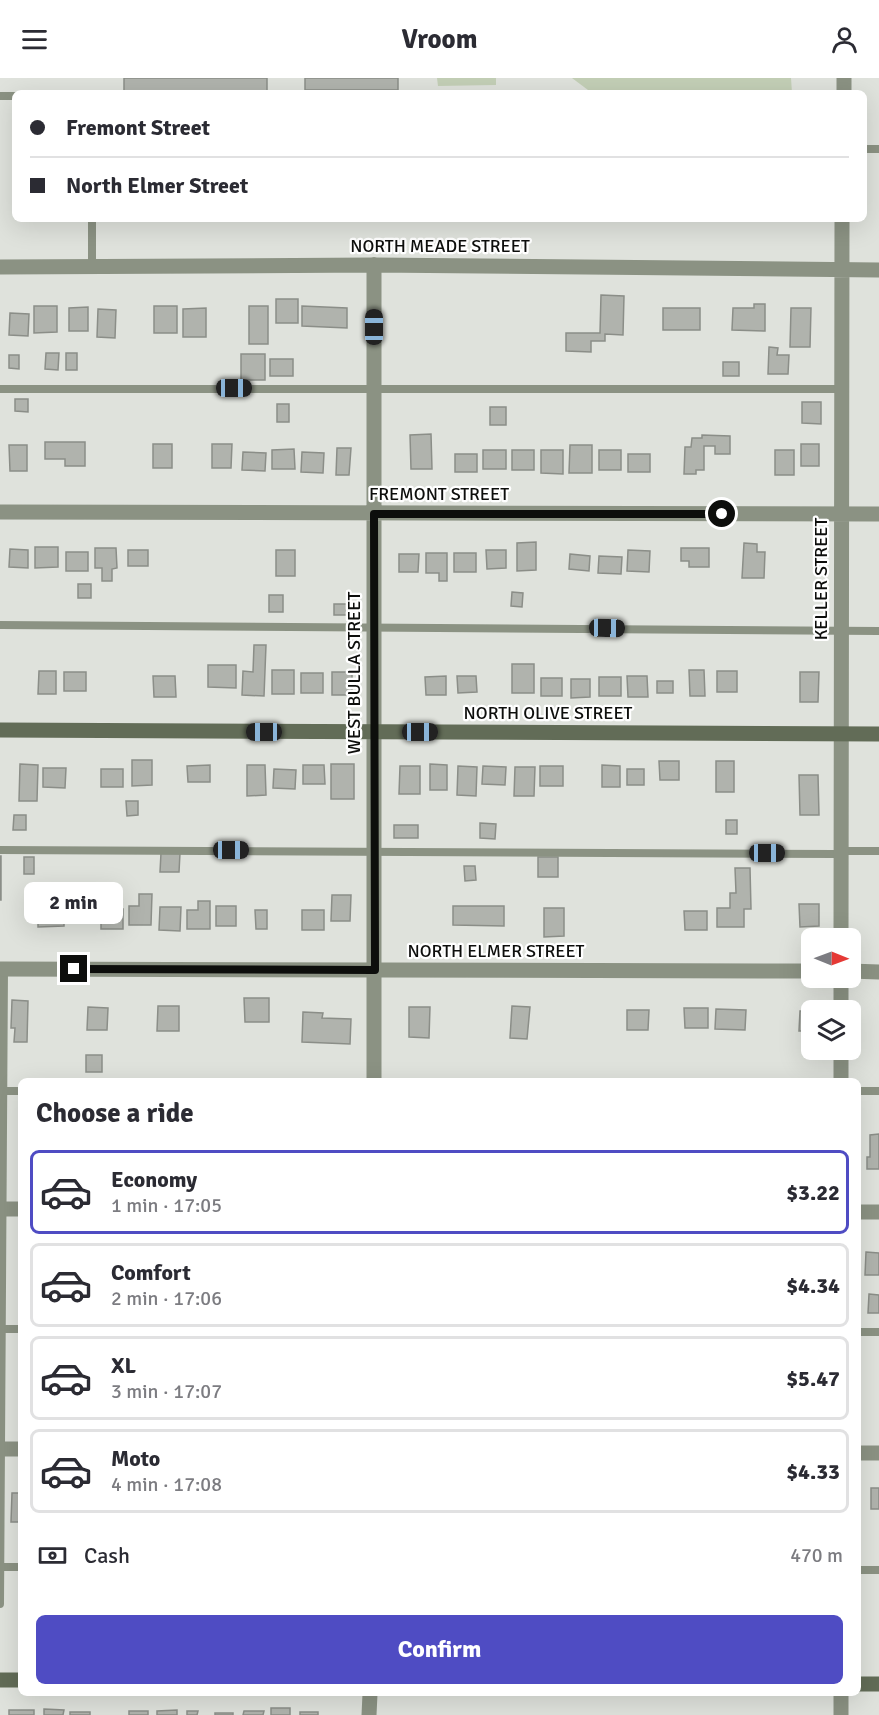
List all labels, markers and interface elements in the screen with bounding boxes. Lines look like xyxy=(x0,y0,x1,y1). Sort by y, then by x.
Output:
icon: menu xyxy=(18,23,51,56)
text: Vroom xyxy=(401,23,478,56)
icon: person xyxy=(828,23,861,56)
text: Fremont Street xyxy=(66,114,210,141)
text: North Elmer Street xyxy=(66,172,248,199)
street label: NORTH MEADE STREET xyxy=(350,235,530,257)
car xyxy=(365,309,383,345)
car xyxy=(216,379,252,397)
street label: FREMONT STREET xyxy=(369,483,509,505)
route start xyxy=(708,500,735,527)
street label: KELLER STREET xyxy=(810,517,832,640)
street label: WEST BULLA STREET xyxy=(343,592,365,754)
car xyxy=(589,619,625,637)
street label: NORTH OLIVE STREET xyxy=(464,702,633,724)
car xyxy=(246,723,282,741)
car xyxy=(402,723,438,741)
car xyxy=(213,841,249,859)
car xyxy=(749,844,785,862)
callout: 2 min xyxy=(25,882,124,924)
text: 2 min xyxy=(49,890,98,915)
north arrow xyxy=(801,928,861,988)
map controls xyxy=(801,928,861,1060)
street label: NORTH ELMER STREET xyxy=(408,940,585,962)
route end xyxy=(60,955,87,982)
button: layers xyxy=(801,1000,861,1060)
text: Choose a ride xyxy=(36,1097,194,1130)
icon: car xyxy=(39,1165,93,1219)
text: Economy xyxy=(111,1166,197,1193)
text: $3.22 xyxy=(786,1179,840,1206)
text: 1 min · 17:05 xyxy=(111,1193,222,1218)
icon: car xyxy=(39,1258,93,1312)
text: Comfort xyxy=(111,1259,191,1286)
text: $4.34 xyxy=(786,1272,840,1299)
text: 2 min · 17:06 xyxy=(111,1286,222,1311)
icon: car xyxy=(39,1351,93,1405)
text: XL xyxy=(111,1352,136,1379)
text: $5.47 xyxy=(786,1365,840,1392)
text: 3 min · 17:07 xyxy=(111,1379,222,1404)
icon: car xyxy=(39,1444,93,1498)
text: Moto xyxy=(111,1445,160,1472)
text: $4.33 xyxy=(786,1458,840,1485)
text: 4 min · 17:08 xyxy=(111,1472,222,1497)
icon: cash xyxy=(36,1539,69,1572)
text: Cash xyxy=(84,1542,130,1569)
text: 470 m xyxy=(790,1543,843,1568)
button: Confirm xyxy=(36,1615,843,1684)

